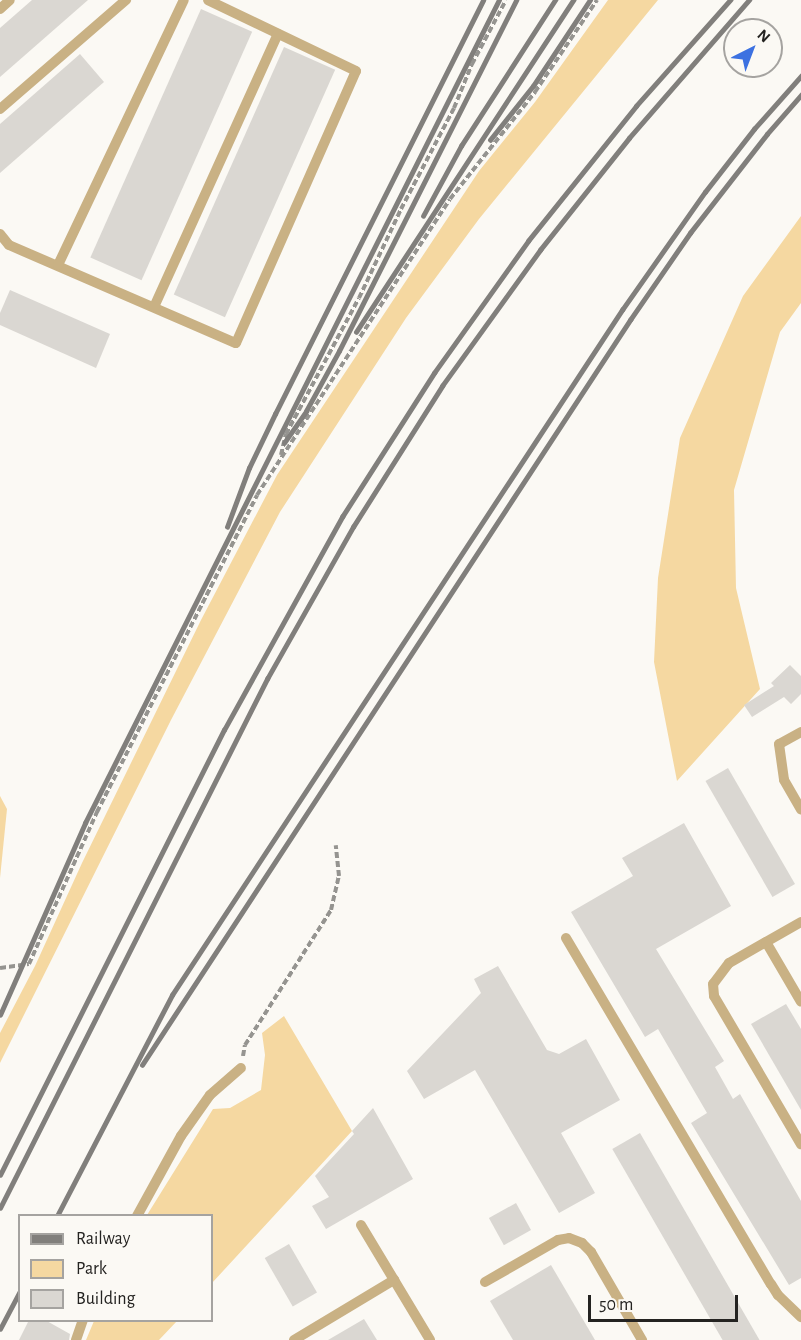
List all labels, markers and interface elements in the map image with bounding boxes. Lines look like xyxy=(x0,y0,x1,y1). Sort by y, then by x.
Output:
north arrow xyxy=(723,18,783,78)
text: N xyxy=(754,26,773,46)
legend xyxy=(18,1214,213,1322)
text: Railway xyxy=(76,1230,130,1248)
text: Park xyxy=(76,1260,107,1278)
scale bar xyxy=(591,1283,741,1321)
text: Building xyxy=(76,1290,135,1308)
text: 50 m xyxy=(599,1296,633,1314)

